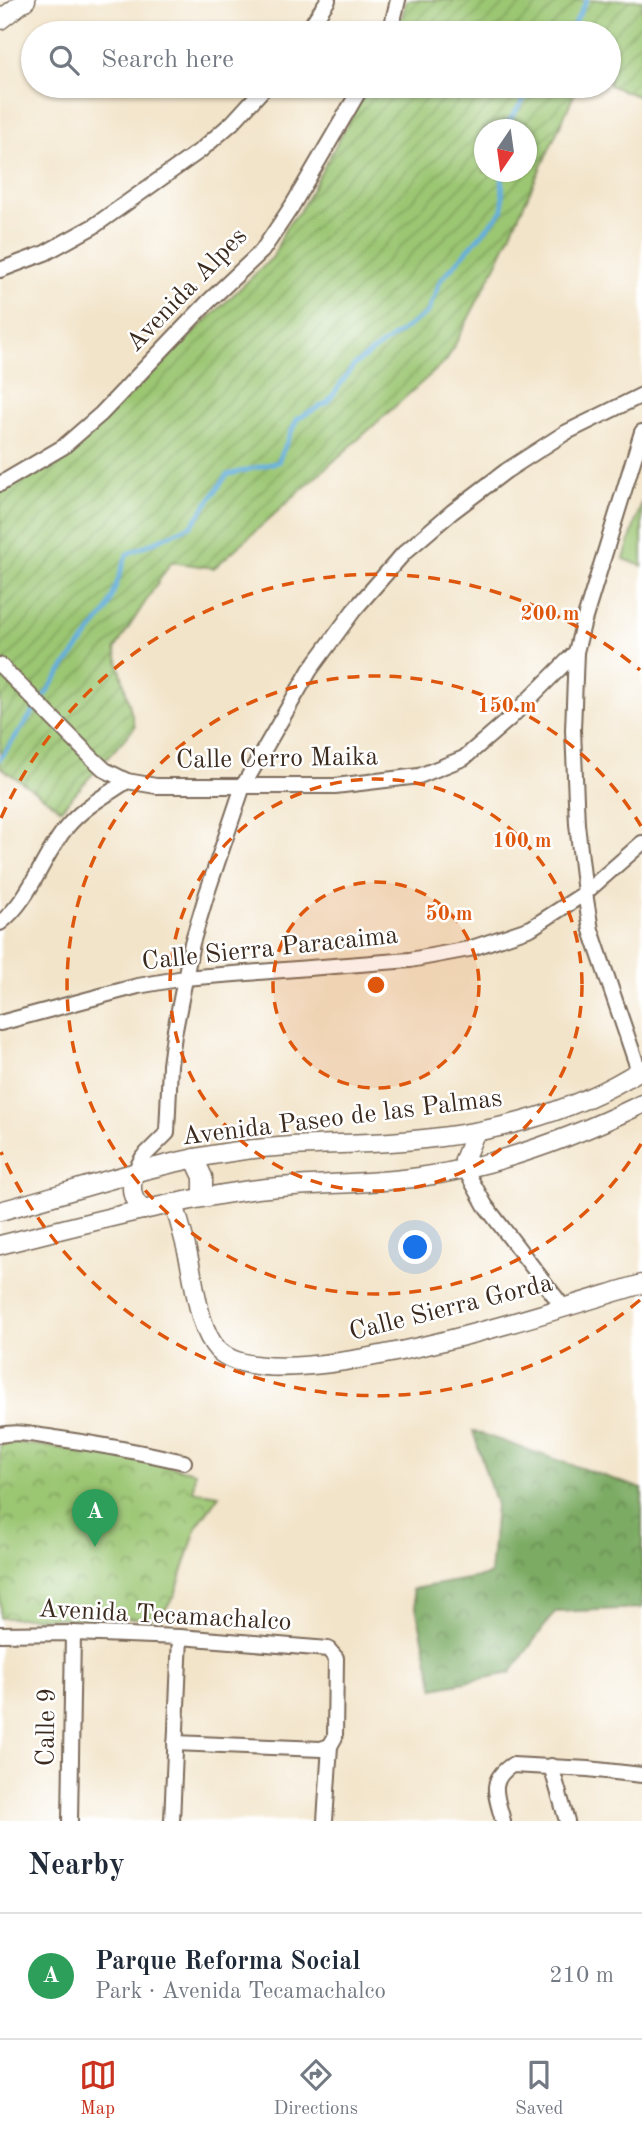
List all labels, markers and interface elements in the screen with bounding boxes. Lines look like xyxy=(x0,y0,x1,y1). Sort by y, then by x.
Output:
search box xyxy=(21,21,621,98)
icon: search xyxy=(45,41,83,79)
text: Search here xyxy=(101,47,234,73)
north arrow xyxy=(474,119,537,182)
street label: Avenida Alpes xyxy=(122,223,252,357)
text: 200 m xyxy=(520,604,580,625)
text: 150 m xyxy=(477,696,537,717)
street label: Calle Cerro Maika xyxy=(176,744,379,774)
text: 100 m xyxy=(492,831,552,852)
text: 50 m xyxy=(425,904,473,925)
street label: Calle Sierra Paracaima xyxy=(141,923,400,975)
centre of rings xyxy=(364,973,388,997)
street label: Avenida Paseo de las Palmas xyxy=(180,1085,504,1151)
your location xyxy=(398,1230,432,1264)
street label: Calle Sierra Gorda xyxy=(347,1270,556,1346)
pin: A xyxy=(72,1489,118,1547)
street label: Avenida Tecamachalco xyxy=(38,1596,292,1636)
street label: Calle 9 xyxy=(33,1687,61,1767)
text: Nearby xyxy=(28,1851,125,1881)
text: Parque Reforma Social xyxy=(95,1949,360,1975)
text: A xyxy=(42,1964,60,1987)
text: 210 m xyxy=(549,1964,614,1987)
text: Park · Avenida Tecamachalco xyxy=(95,1980,386,2003)
tab: Map xyxy=(79,2056,117,2121)
tab: Directions xyxy=(274,2056,358,2121)
tab: Saved xyxy=(515,2056,563,2121)

